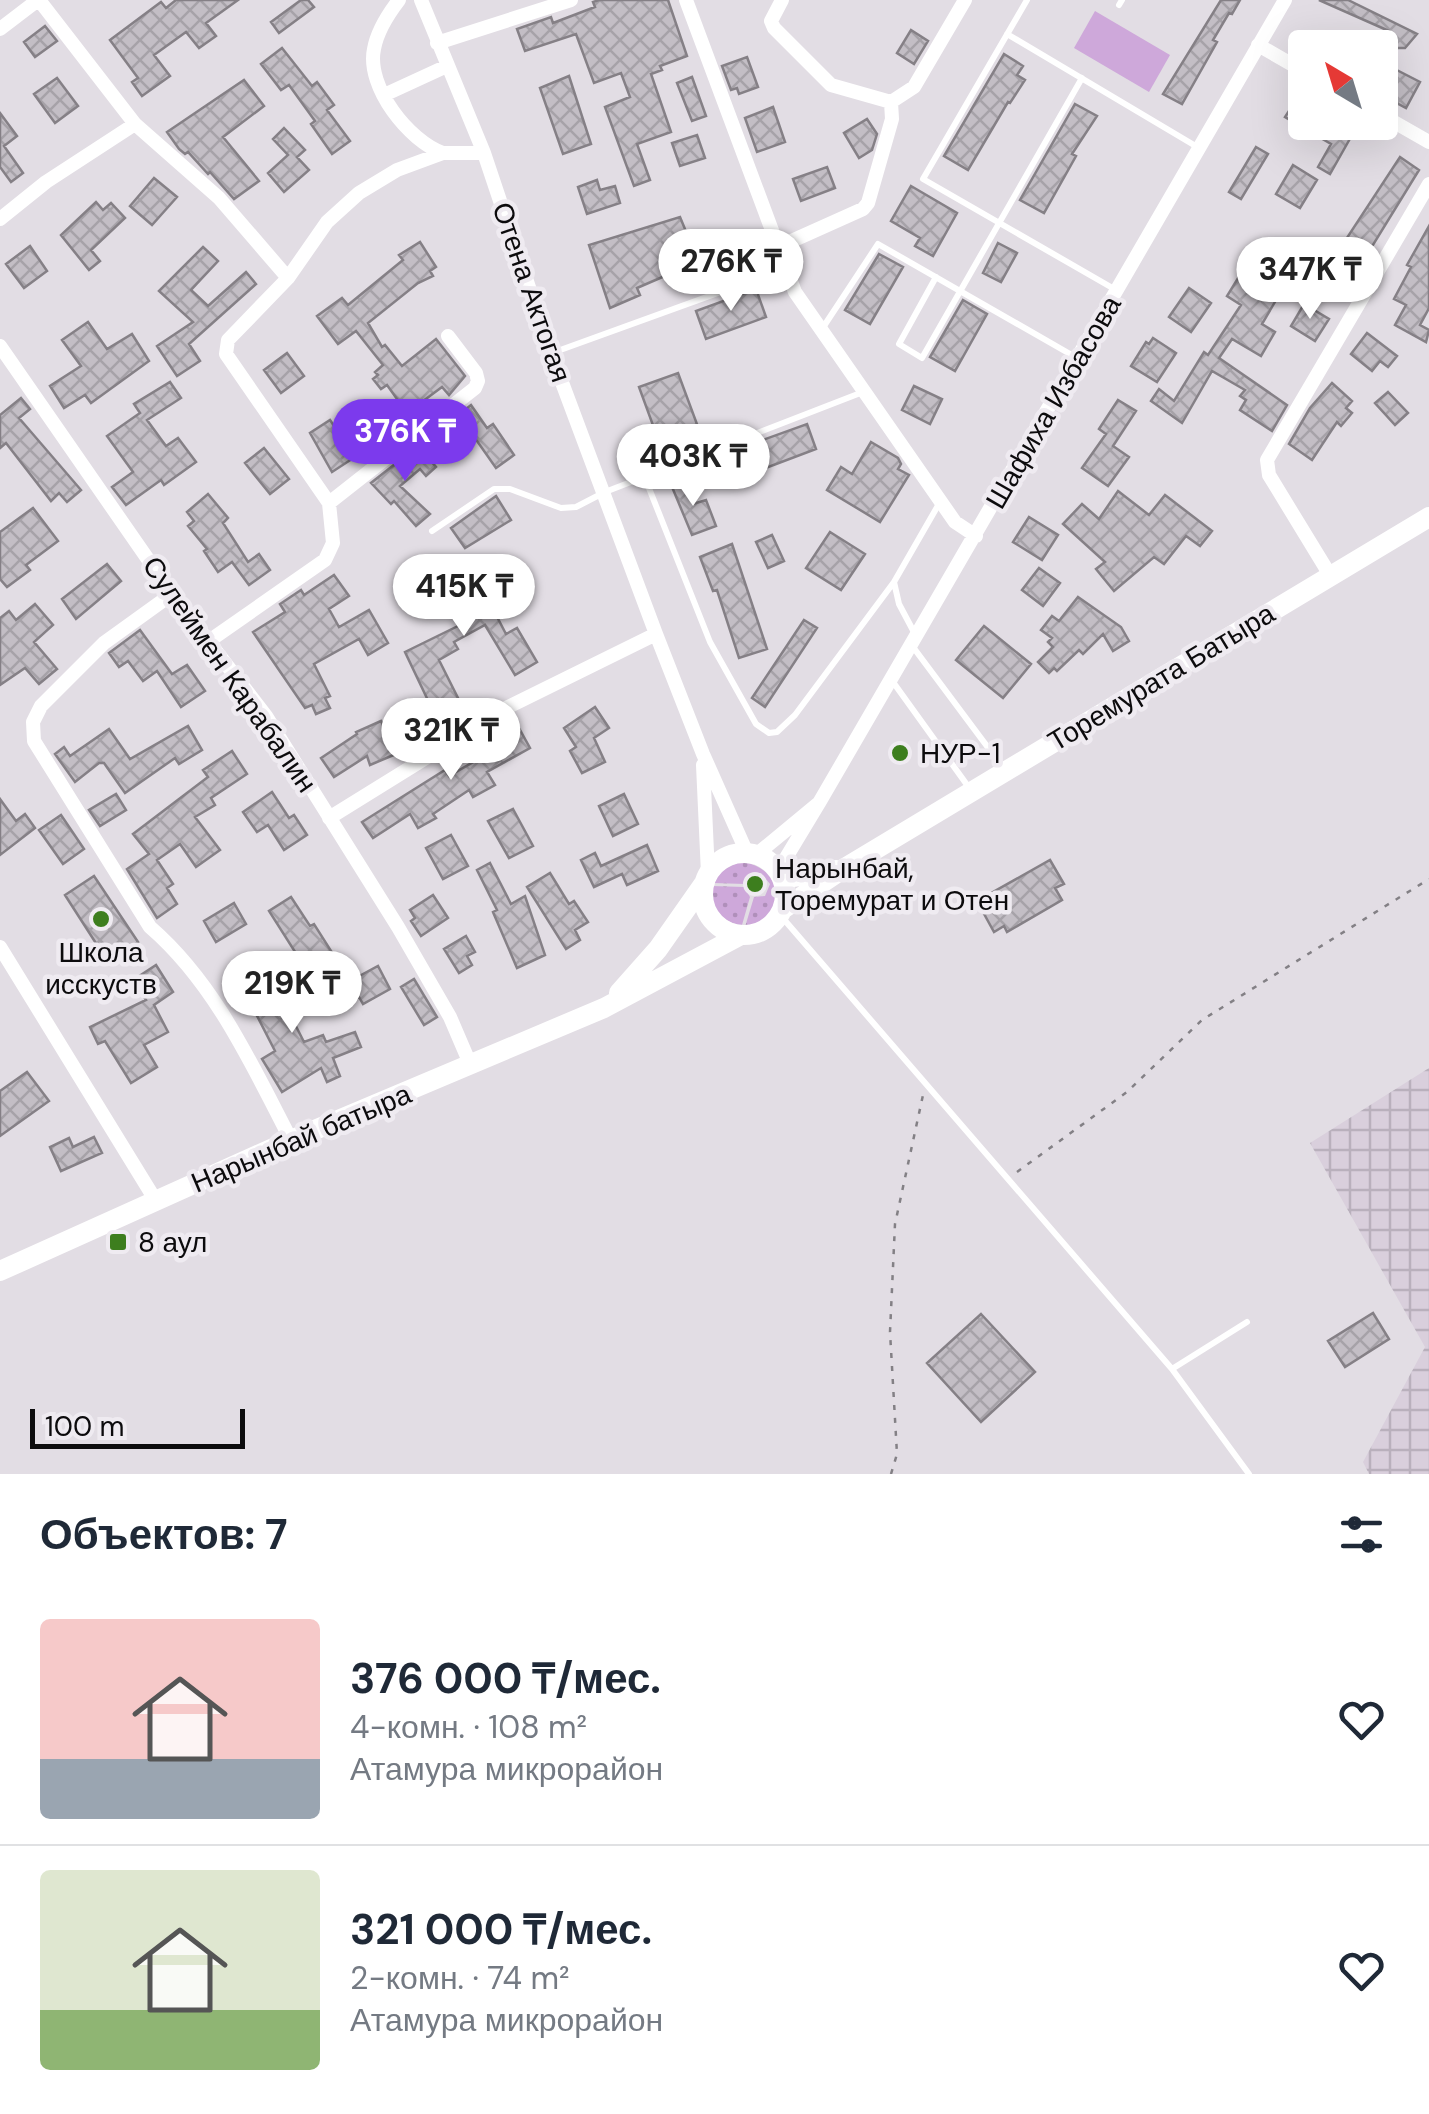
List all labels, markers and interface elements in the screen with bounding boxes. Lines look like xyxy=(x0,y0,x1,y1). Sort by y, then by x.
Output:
north arrow xyxy=(1288,30,1398,140)
map controls xyxy=(1288,30,1398,140)
street label: Отена Актогая xyxy=(483,197,580,387)
pin: 276K ₸ xyxy=(650,229,812,314)
pin: 347K ₸ xyxy=(1229,237,1391,322)
text: 276K ₸ xyxy=(680,240,782,282)
text: 347K ₸ xyxy=(1258,248,1362,290)
street label: Шафиха Избасова xyxy=(977,289,1130,516)
pin: 376K ₸ xyxy=(324,399,486,484)
text: 376K ₸ xyxy=(354,410,456,452)
pin: 403K ₸ xyxy=(612,424,774,509)
text: 403K ₸ xyxy=(639,435,747,477)
street label: Сулеймен Карабалин xyxy=(134,549,325,800)
pin: 415K ₸ xyxy=(383,554,545,639)
text: 415K ₸ xyxy=(415,565,513,607)
street label: Торемурата Батыра xyxy=(1041,595,1282,760)
pin: 321K ₸ xyxy=(370,698,532,783)
text: 321K ₸ xyxy=(403,709,499,751)
place label: НУР-1 xyxy=(920,735,1001,772)
marker: НУР-1 xyxy=(889,742,911,764)
place label: Нарынбай, Торемурат и Отен xyxy=(775,850,1009,919)
marker: Нарынбай, Торемурат и Отен xyxy=(744,873,766,895)
marker: Школа исскуств xyxy=(90,908,112,930)
place label: Школа исскуств xyxy=(45,934,157,1003)
pin: 219K ₸ xyxy=(211,951,373,1036)
text: 219K ₸ xyxy=(244,962,340,1004)
street label: Нарынбай батыра xyxy=(186,1075,417,1201)
place label: 8 аул xyxy=(138,1224,207,1261)
marker: 8 аул xyxy=(107,1231,129,1253)
scale bar xyxy=(30,1404,245,1448)
text: 100 m xyxy=(45,1408,124,1445)
text: Объектов: 7 xyxy=(40,1507,288,1562)
icon: filters xyxy=(1334,1507,1389,1562)
text: 376 000 ₸/мес. xyxy=(350,1651,661,1706)
icon: home xyxy=(120,1659,240,1779)
icon: heart xyxy=(1334,1692,1389,1747)
text: 4-комн. · 108 m² xyxy=(350,1706,587,1748)
text: Атамура микрорайон xyxy=(350,1748,663,1790)
text: 321 000 ₸/мес. xyxy=(350,1902,652,1957)
icon: home xyxy=(120,1910,240,2030)
icon: heart xyxy=(1334,1943,1389,1998)
text: 2-комн. · 74 m² xyxy=(350,1957,569,1999)
text: Атамура микрорайон xyxy=(350,1999,663,2041)

